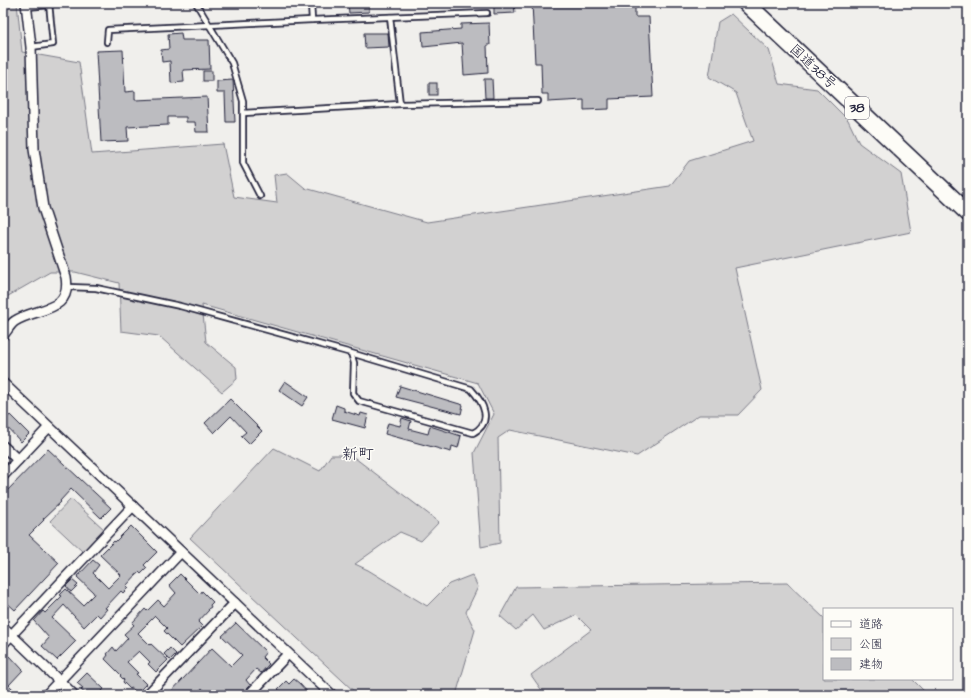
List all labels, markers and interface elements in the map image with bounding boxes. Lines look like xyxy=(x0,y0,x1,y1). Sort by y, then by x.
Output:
street label: 国道38号 xyxy=(785,40,841,94)
road number: 38 xyxy=(845,97,869,119)
district label: 新町 xyxy=(342,443,374,465)
legend xyxy=(823,608,953,680)
text: 道路 xyxy=(859,616,883,633)
text: 公園 xyxy=(859,636,883,653)
text: 建物 xyxy=(859,656,883,673)

